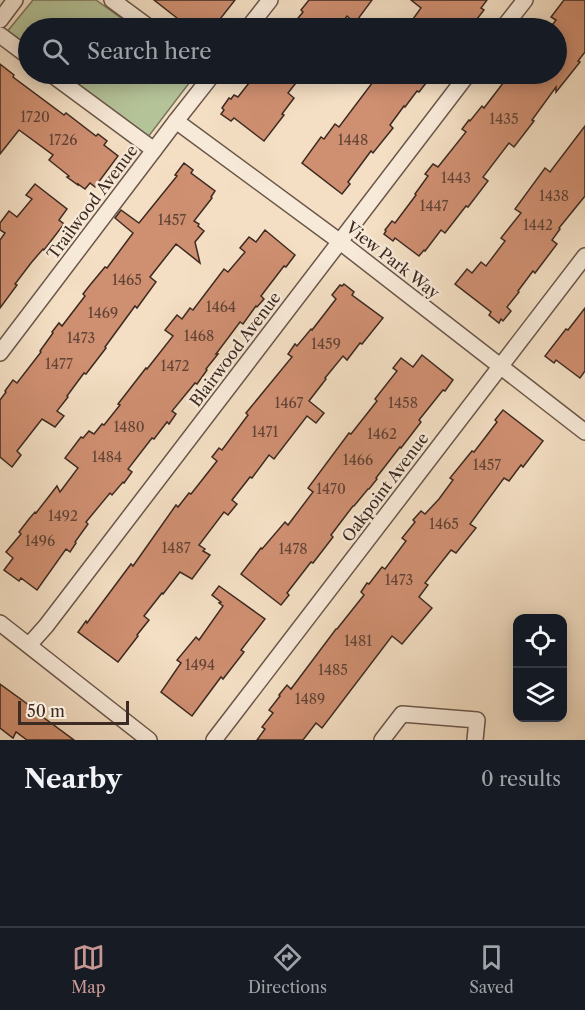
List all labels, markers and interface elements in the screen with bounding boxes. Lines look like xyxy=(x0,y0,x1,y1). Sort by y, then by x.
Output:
search box xyxy=(18,18,567,84)
icon: search xyxy=(39,35,72,68)
text: Search here xyxy=(87,38,212,65)
house number: 1720 xyxy=(20,108,50,126)
house number: 1435 xyxy=(489,110,519,128)
house number: 1726 xyxy=(48,131,78,149)
house number: 1448 xyxy=(338,131,368,149)
street label: Trailwood Avenue xyxy=(42,141,142,263)
house number: 1443 xyxy=(441,169,471,187)
house number: 1438 xyxy=(539,187,569,205)
house number: 1447 xyxy=(420,197,449,215)
house number: 1457 xyxy=(158,211,186,229)
house number: 1442 xyxy=(523,216,553,234)
street label: View Park Way xyxy=(341,217,445,303)
house number: 1465 xyxy=(112,271,142,289)
street label: Blairwood Avenue xyxy=(185,288,285,410)
house number: 1464 xyxy=(206,298,236,316)
house number: 1469 xyxy=(88,304,118,322)
house number: 1468 xyxy=(184,327,214,345)
house number: 1473 xyxy=(67,329,95,347)
house number: 1459 xyxy=(311,335,341,353)
house number: 1477 xyxy=(45,355,73,373)
house number: 1472 xyxy=(161,357,189,375)
house number: 1467 xyxy=(275,394,304,412)
house number: 1458 xyxy=(388,394,418,412)
house number: 1480 xyxy=(113,418,145,436)
house number: 1471 xyxy=(252,423,278,441)
house number: 1462 xyxy=(367,425,397,443)
street label: Oakpoint Avenue xyxy=(337,428,433,546)
house number: 1484 xyxy=(92,448,122,466)
house number: 1466 xyxy=(343,451,373,469)
house number: 1457 xyxy=(473,456,501,474)
house number: 1470 xyxy=(316,480,346,498)
house number: 1492 xyxy=(48,507,78,525)
house number: 1465 xyxy=(429,515,459,533)
house number: 1496 xyxy=(25,532,55,550)
house number: 1487 xyxy=(161,539,191,557)
house number: 1478 xyxy=(278,540,308,558)
house number: 1473 xyxy=(385,571,413,589)
map controls xyxy=(513,614,567,722)
button: locate xyxy=(513,614,567,668)
house number: 1481 xyxy=(344,632,372,650)
house number: 1494 xyxy=(185,656,215,674)
house number: 1485 xyxy=(318,661,348,679)
button: layers xyxy=(513,668,567,722)
house number: 1489 xyxy=(295,690,325,708)
scale bar xyxy=(18,698,129,726)
text: 50 m xyxy=(27,701,65,721)
text: Nearby xyxy=(24,763,122,795)
text: 0 results xyxy=(481,767,561,791)
tab: Map xyxy=(71,941,106,997)
tab: Directions xyxy=(248,941,327,997)
tab: Saved xyxy=(469,941,514,997)

